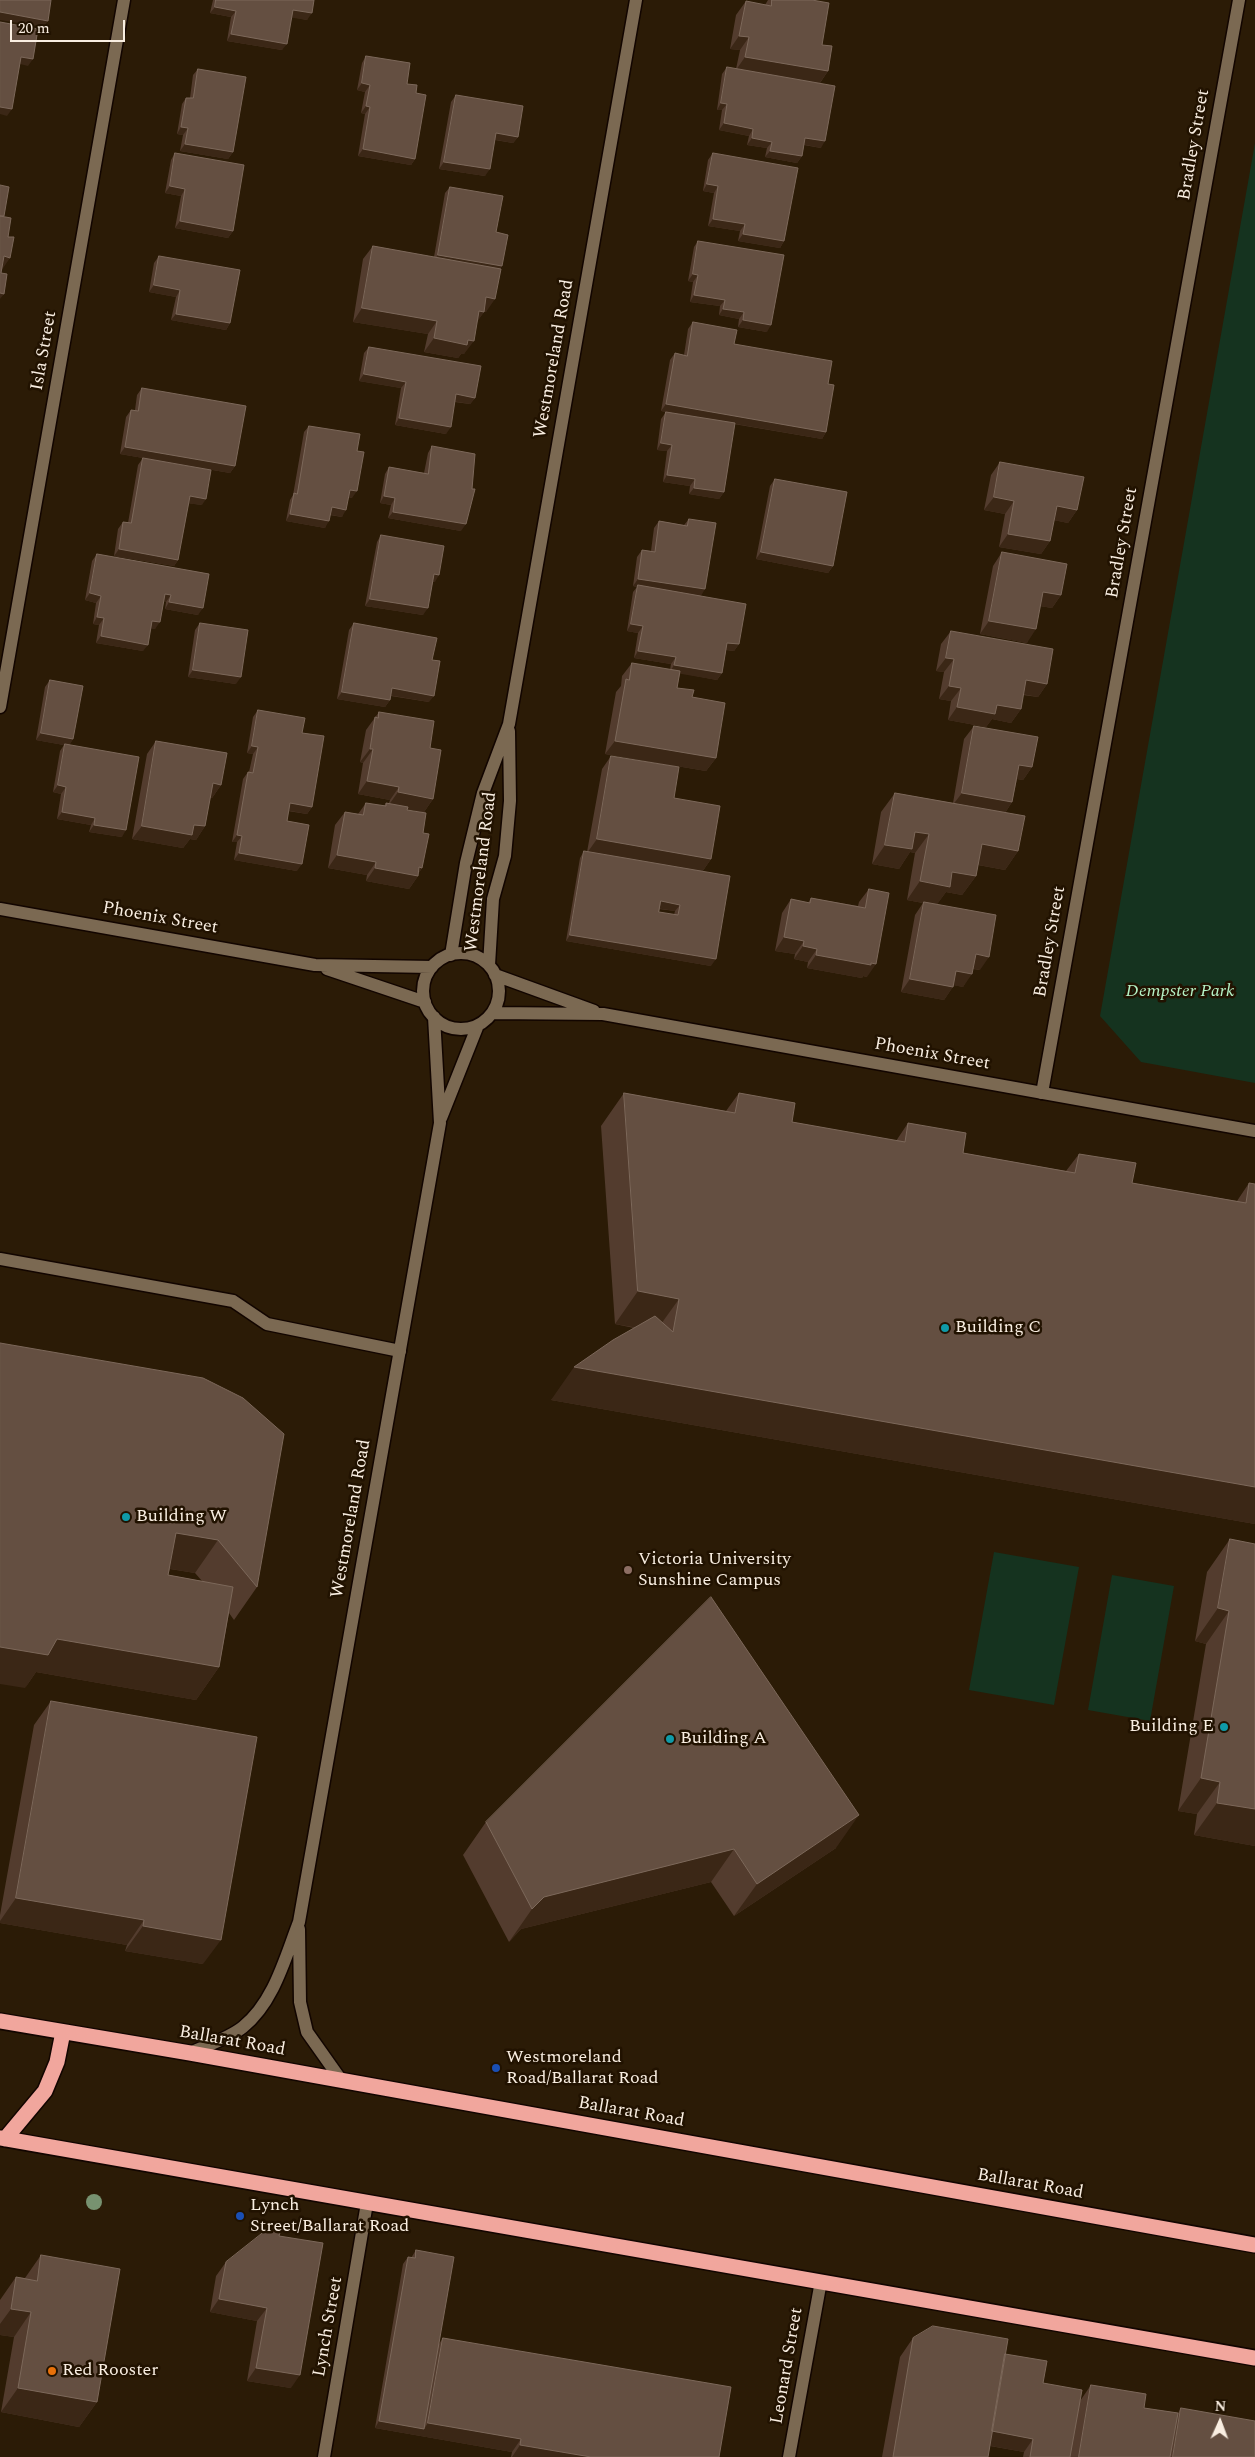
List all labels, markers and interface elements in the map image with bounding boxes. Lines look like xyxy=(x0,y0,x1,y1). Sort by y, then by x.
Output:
scale bar xyxy=(12,10,128,42)
text: 20 m xyxy=(18,17,50,40)
street label: Bradley Street xyxy=(1175,88,1215,202)
street label: Westmoreland Road xyxy=(530,278,580,440)
street label: Isla Street xyxy=(27,309,63,393)
street label: Bradley Street xyxy=(1103,486,1143,600)
street label: Westmoreland Road xyxy=(461,791,503,953)
street label: Bradley Street xyxy=(1031,885,1071,999)
street label: Phoenix Street xyxy=(100,898,220,940)
park label: Dempster Park xyxy=(1126,981,1234,1003)
street label: Phoenix Street xyxy=(872,1034,992,1076)
place label: Building C xyxy=(955,1317,1041,1339)
marker: Building C xyxy=(939,1322,951,1334)
street label: Westmoreland Road xyxy=(327,1438,377,1600)
place label: Building W xyxy=(136,1506,227,1528)
marker: Building W xyxy=(120,1511,132,1523)
place label: Victoria University Sunshine Campus xyxy=(638,1549,791,1592)
marker: Victoria University Sunshine Campus xyxy=(622,1564,634,1576)
place label: Building E xyxy=(1129,1716,1214,1738)
marker: Building E xyxy=(1218,1721,1230,1733)
place label: Building A xyxy=(680,1728,767,1750)
marker: Building A xyxy=(664,1733,676,1745)
street label: Ballarat Road xyxy=(177,2022,287,2062)
place label: Westmoreland Road/Ballarat Road xyxy=(506,2047,659,2090)
marker: Westmoreland Road/Ballarat Road xyxy=(490,2062,502,2074)
street label: Ballarat Road xyxy=(576,2093,686,2133)
street label: Ballarat Road xyxy=(975,2165,1085,2205)
place label: Lynch Street/Ballarat Road xyxy=(250,2195,409,2238)
marker: Lynch Street/Ballarat Road xyxy=(234,2210,246,2222)
street label: Lynch Street xyxy=(310,2275,348,2379)
street label: Leonard Street xyxy=(767,2306,809,2426)
place label: Red Rooster xyxy=(62,2360,158,2382)
marker: Red Rooster xyxy=(46,2365,58,2377)
text: N xyxy=(1214,2396,1227,2417)
north arrow xyxy=(1195,2397,1245,2447)

